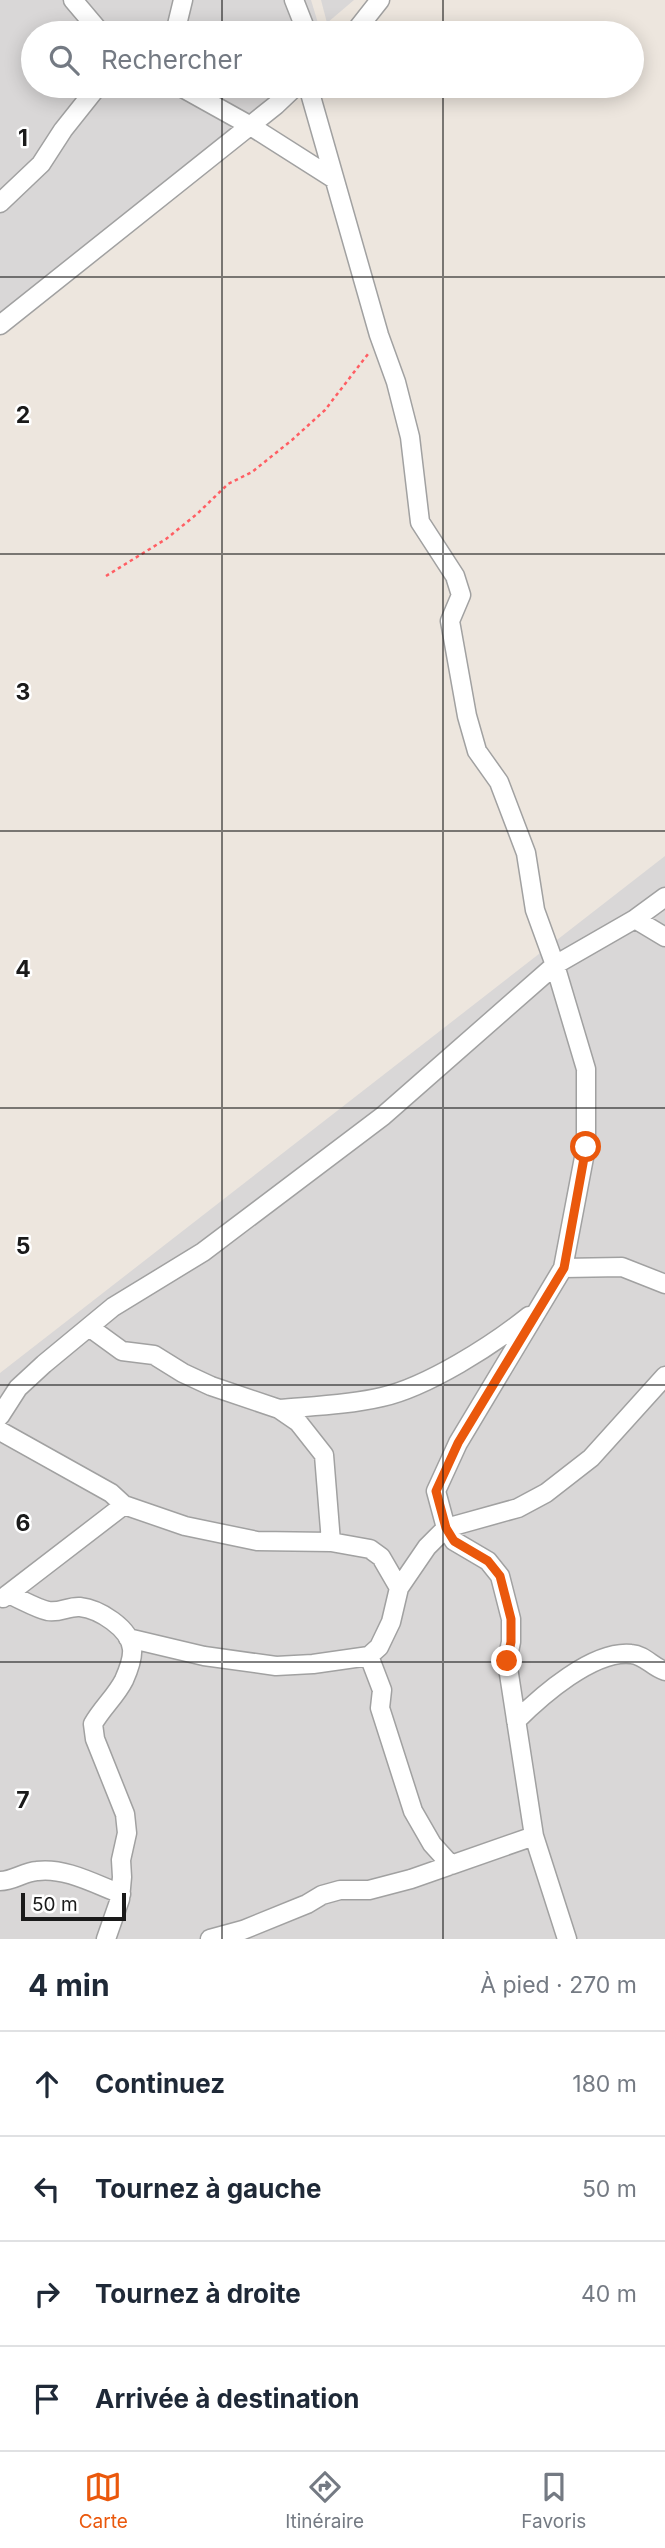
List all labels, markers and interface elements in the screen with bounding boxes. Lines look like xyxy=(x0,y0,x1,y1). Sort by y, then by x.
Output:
search box xyxy=(21,21,644,98)
icon: search xyxy=(45,41,83,79)
text: Rechercher xyxy=(101,44,242,75)
text: 1 xyxy=(18,124,28,152)
text: 2 xyxy=(16,401,30,429)
text: 3 xyxy=(16,678,30,706)
text: 4 xyxy=(15,955,31,983)
route start xyxy=(570,1131,601,1162)
text: 5 xyxy=(16,1232,30,1260)
text: 6 xyxy=(16,1509,30,1537)
route end xyxy=(491,1645,522,1676)
text: 7 xyxy=(16,1786,30,1814)
scale bar xyxy=(21,1890,126,1922)
text: 50 m xyxy=(32,1893,78,1916)
text: 4 min xyxy=(28,1967,110,2003)
text: À pied · 270 m xyxy=(480,1971,637,1999)
icon: ahead xyxy=(28,2065,66,2103)
text: Continuez xyxy=(95,2068,225,2099)
text: 180 m xyxy=(572,2070,637,2098)
icon: left xyxy=(28,2170,66,2208)
text: Tournez à gauche xyxy=(95,2173,321,2204)
text: 50 m xyxy=(582,2175,637,2203)
icon: right xyxy=(28,2275,66,2313)
text: Tournez à droite xyxy=(95,2278,301,2309)
text: 40 m xyxy=(581,2280,637,2308)
icon: arrive xyxy=(28,2380,66,2418)
text: Arrivée à destination xyxy=(95,2383,360,2414)
tab: Carte xyxy=(79,2468,128,2533)
tab: Itinéraire xyxy=(285,2468,364,2533)
tab: Favoris xyxy=(521,2468,586,2533)

